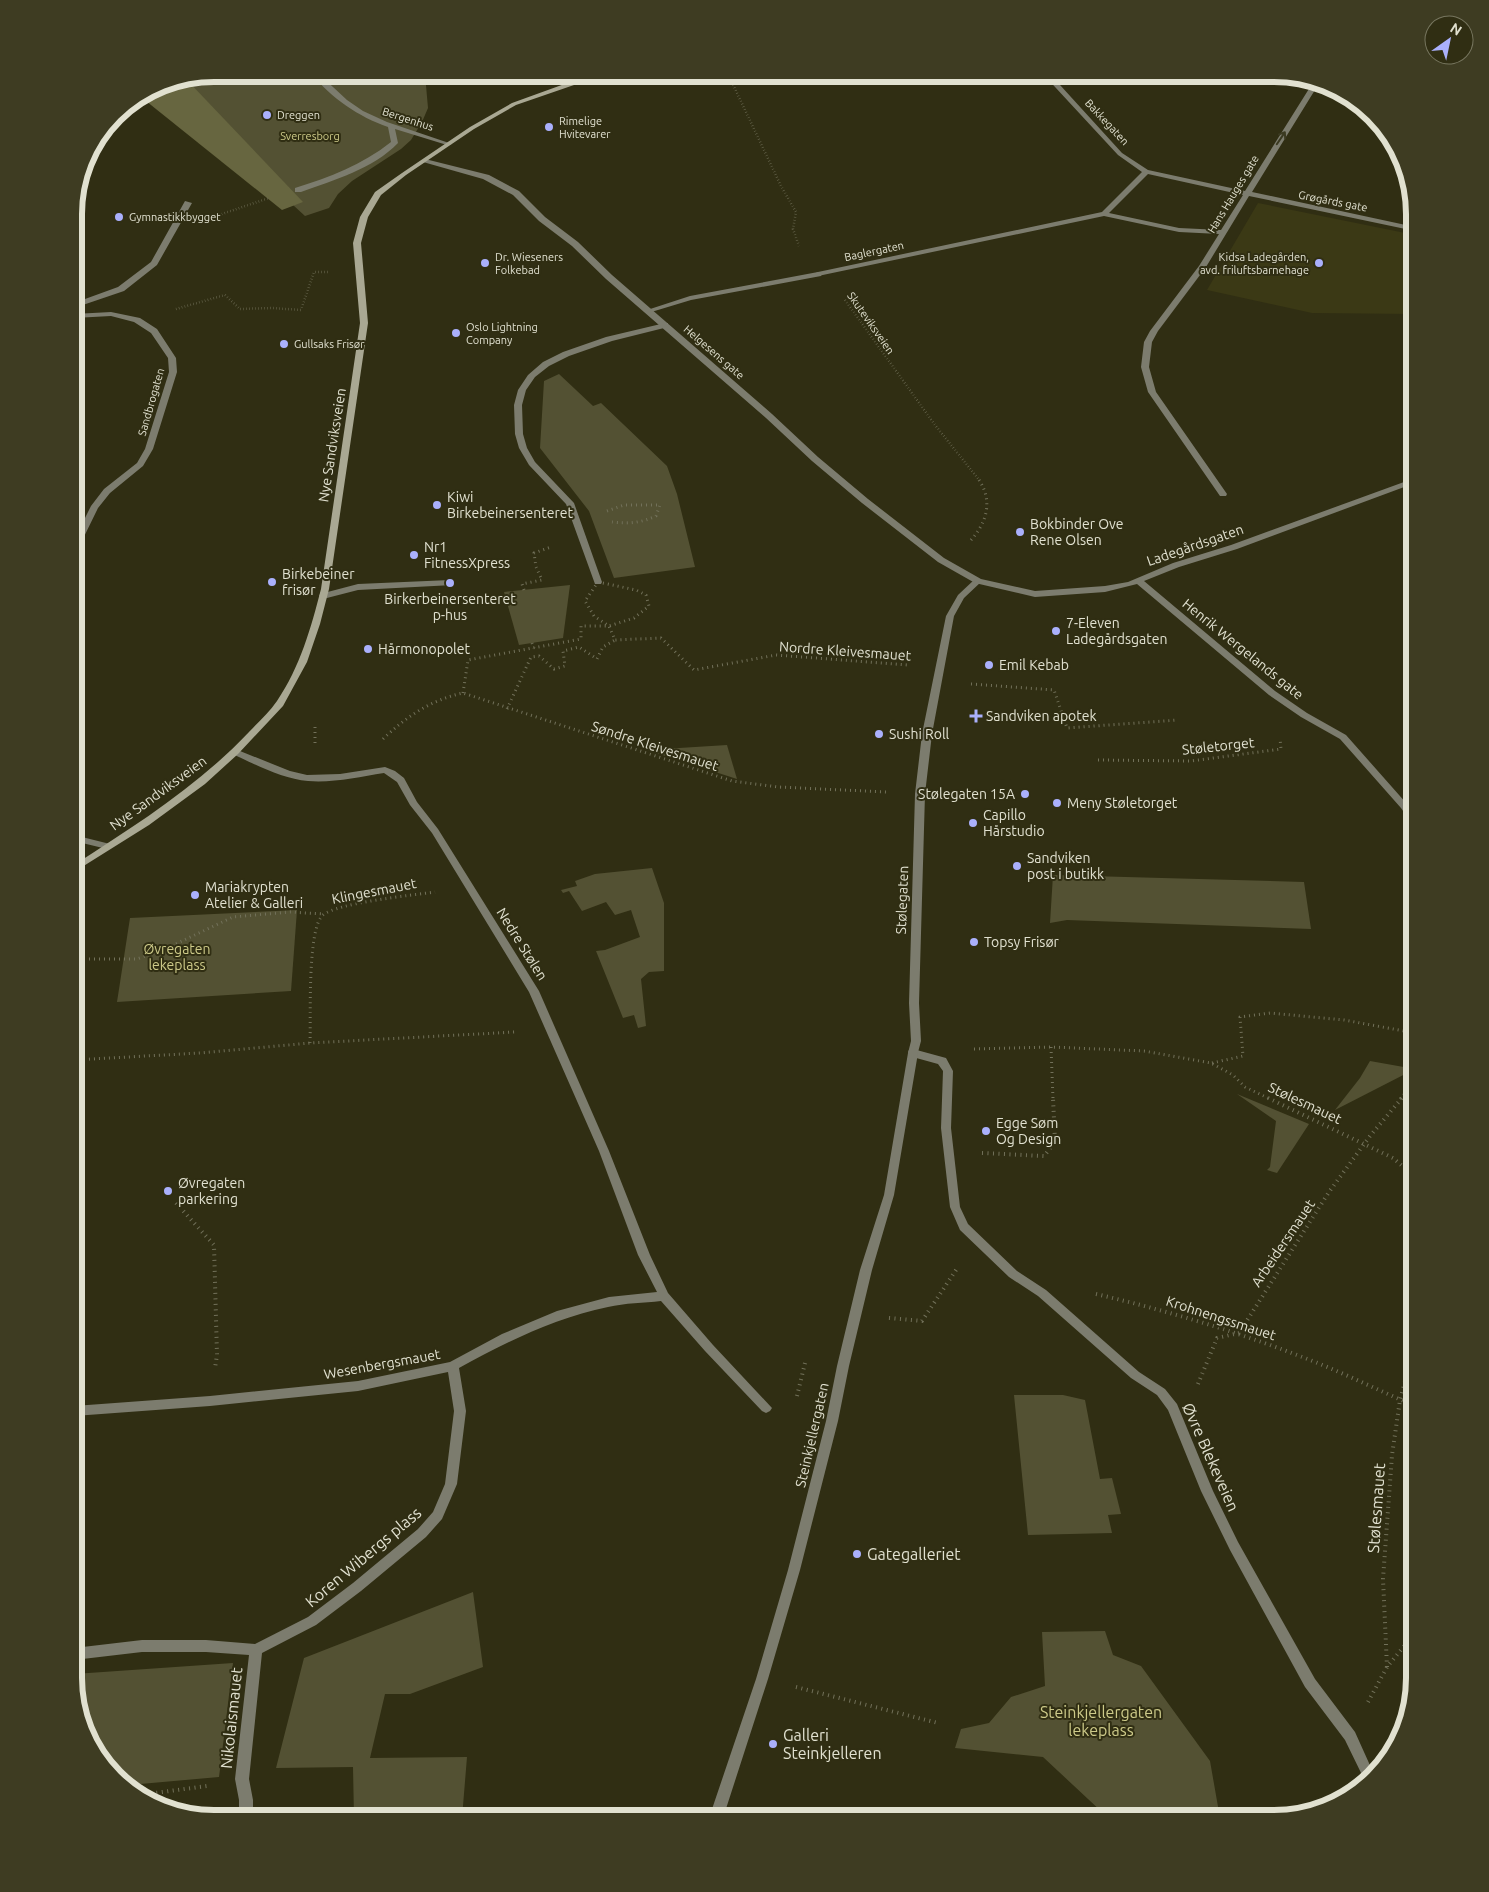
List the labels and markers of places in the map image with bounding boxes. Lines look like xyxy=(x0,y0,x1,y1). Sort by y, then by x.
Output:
marker: Dreggen xyxy=(261,109,273,121)
place label: Dreggen xyxy=(277,109,320,121)
place label: Rimelige Hvitevarer xyxy=(559,115,611,140)
marker: Rimelige Hvitevarer xyxy=(543,121,555,133)
marker: Gymnastikkbygget xyxy=(113,211,125,223)
place label: Gymnastikkbygget xyxy=(129,211,221,223)
place label: Dr. Wieseners Folkebad xyxy=(495,251,563,276)
place label: Kidsa Ladegården, avd. friluftsbarnehage xyxy=(1200,251,1309,276)
marker: Dr. Wieseners Folkebad xyxy=(479,257,491,269)
marker: Kidsa Ladegården, avd. friluftsbarnehage xyxy=(1313,257,1325,269)
place label: Oslo Lightning Company xyxy=(466,321,538,346)
marker: Oslo Lightning Company xyxy=(450,327,462,339)
marker: Gullsaks Frisør xyxy=(278,338,290,350)
place label: Gullsaks Frisør xyxy=(294,338,365,350)
place label: Kiwi Birkebeinersenteret xyxy=(447,489,574,521)
marker: Kiwi Birkebeinersenteret xyxy=(431,499,443,511)
place label: Bokbinder Ove Rene Olsen xyxy=(1030,516,1124,548)
marker: Bokbinder Ove Rene Olsen xyxy=(1014,526,1026,538)
place label: Nr1 FitnessXpress xyxy=(424,539,510,571)
marker: Nr1 FitnessXpress xyxy=(408,549,420,561)
place label: Birkebeiner frisør xyxy=(282,566,355,598)
marker: Birkebeiner frisør xyxy=(266,576,278,588)
marker: Birkerbeinersenteret p-hus xyxy=(444,577,456,589)
place label: Birkerbeinersenteret p-hus xyxy=(384,591,516,623)
place label: 7-Eleven Ladegårdsgaten xyxy=(1066,615,1168,647)
marker: 7-Eleven Ladegårdsgaten xyxy=(1050,625,1062,637)
place label: Hårmonopolet xyxy=(378,641,470,657)
marker: Hårmonopolet xyxy=(362,643,374,655)
place label: Emil Kebab xyxy=(999,657,1069,673)
marker: Emil Kebab xyxy=(983,659,995,671)
place label: Sandviken apotek xyxy=(986,708,1097,724)
marker: Sandviken apotek xyxy=(970,710,982,722)
place label: Sushi Roll xyxy=(889,726,950,742)
marker: Sushi Roll xyxy=(873,728,885,740)
place label: Stølegaten 15A xyxy=(918,786,1015,802)
marker: Stølegaten 15A xyxy=(1019,788,1031,800)
place label: Meny Støletorget xyxy=(1067,795,1178,811)
marker: Meny Støletorget xyxy=(1051,797,1063,809)
place label: Capillo Hårstudio xyxy=(983,807,1045,839)
marker: Capillo Hårstudio xyxy=(967,817,979,829)
place label: Sandviken post i butikk xyxy=(1027,850,1104,882)
marker: Sandviken post i butikk xyxy=(1011,860,1023,872)
place label: Mariakrypten Atelier & Galleri xyxy=(205,879,303,911)
marker: Mariakrypten Atelier & Galleri xyxy=(189,889,201,901)
place label: Topsy Frisør xyxy=(984,934,1060,950)
marker: Topsy Frisør xyxy=(968,936,980,948)
place label: Egge Søm Og Design xyxy=(996,1115,1061,1147)
marker: Egge Søm Og Design xyxy=(980,1125,992,1137)
place label: Øvregaten parkering xyxy=(178,1175,245,1207)
marker: Øvregaten parkering xyxy=(162,1185,174,1197)
place label: Gategalleriet xyxy=(867,1545,961,1563)
marker: Gategalleriet xyxy=(851,1548,863,1560)
place label: Galleri Steinkjelleren xyxy=(783,1726,882,1762)
marker: Galleri Steinkjelleren xyxy=(767,1738,779,1750)

